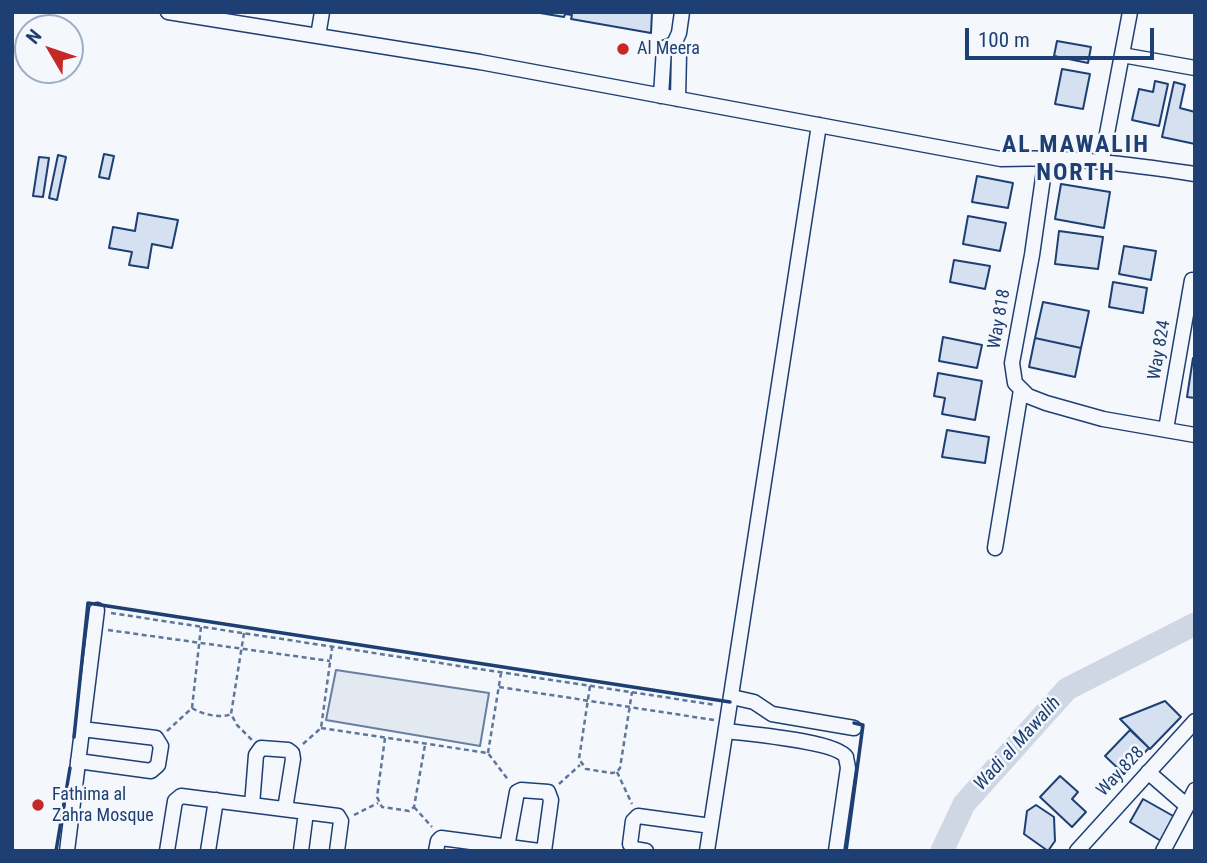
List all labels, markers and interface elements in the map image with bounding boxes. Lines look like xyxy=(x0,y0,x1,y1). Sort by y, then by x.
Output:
north arrow xyxy=(14,14,84,84)
scale bar xyxy=(969,14,1158,58)
text: N xyxy=(21,25,46,48)
text: 100 m xyxy=(978,28,1030,52)
place label: Al Meera xyxy=(637,38,700,60)
marker: Al Meera xyxy=(615,41,631,57)
district label: AL MAWALIH NORTH xyxy=(1003,132,1149,188)
street label: Way 818 xyxy=(984,287,1016,351)
street label: Way 824 xyxy=(1144,318,1176,382)
water label: Wadi al Mawalih xyxy=(970,692,1066,796)
street label: Way 828 xyxy=(1093,743,1149,801)
place label: Fathima al Zahra Mosque xyxy=(52,784,154,826)
marker: Fathima al Zahra Mosque xyxy=(30,797,46,813)

